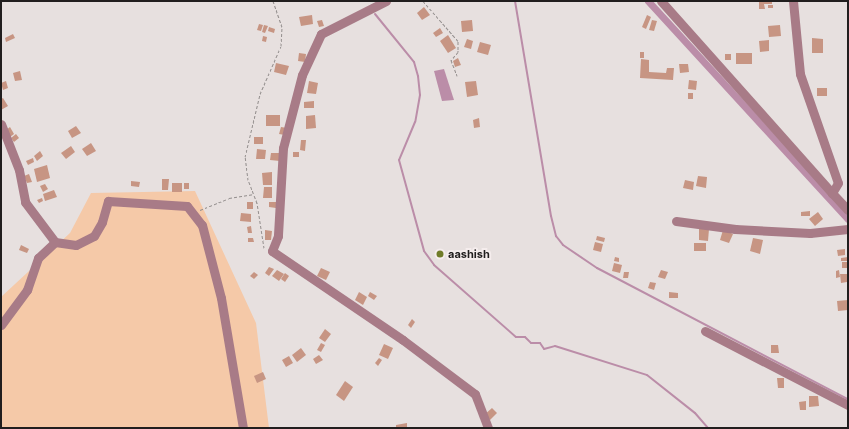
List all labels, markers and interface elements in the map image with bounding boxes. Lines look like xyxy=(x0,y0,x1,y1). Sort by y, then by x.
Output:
place label: aashish xyxy=(448,247,490,261)
marker: aashish xyxy=(435,249,445,259)

